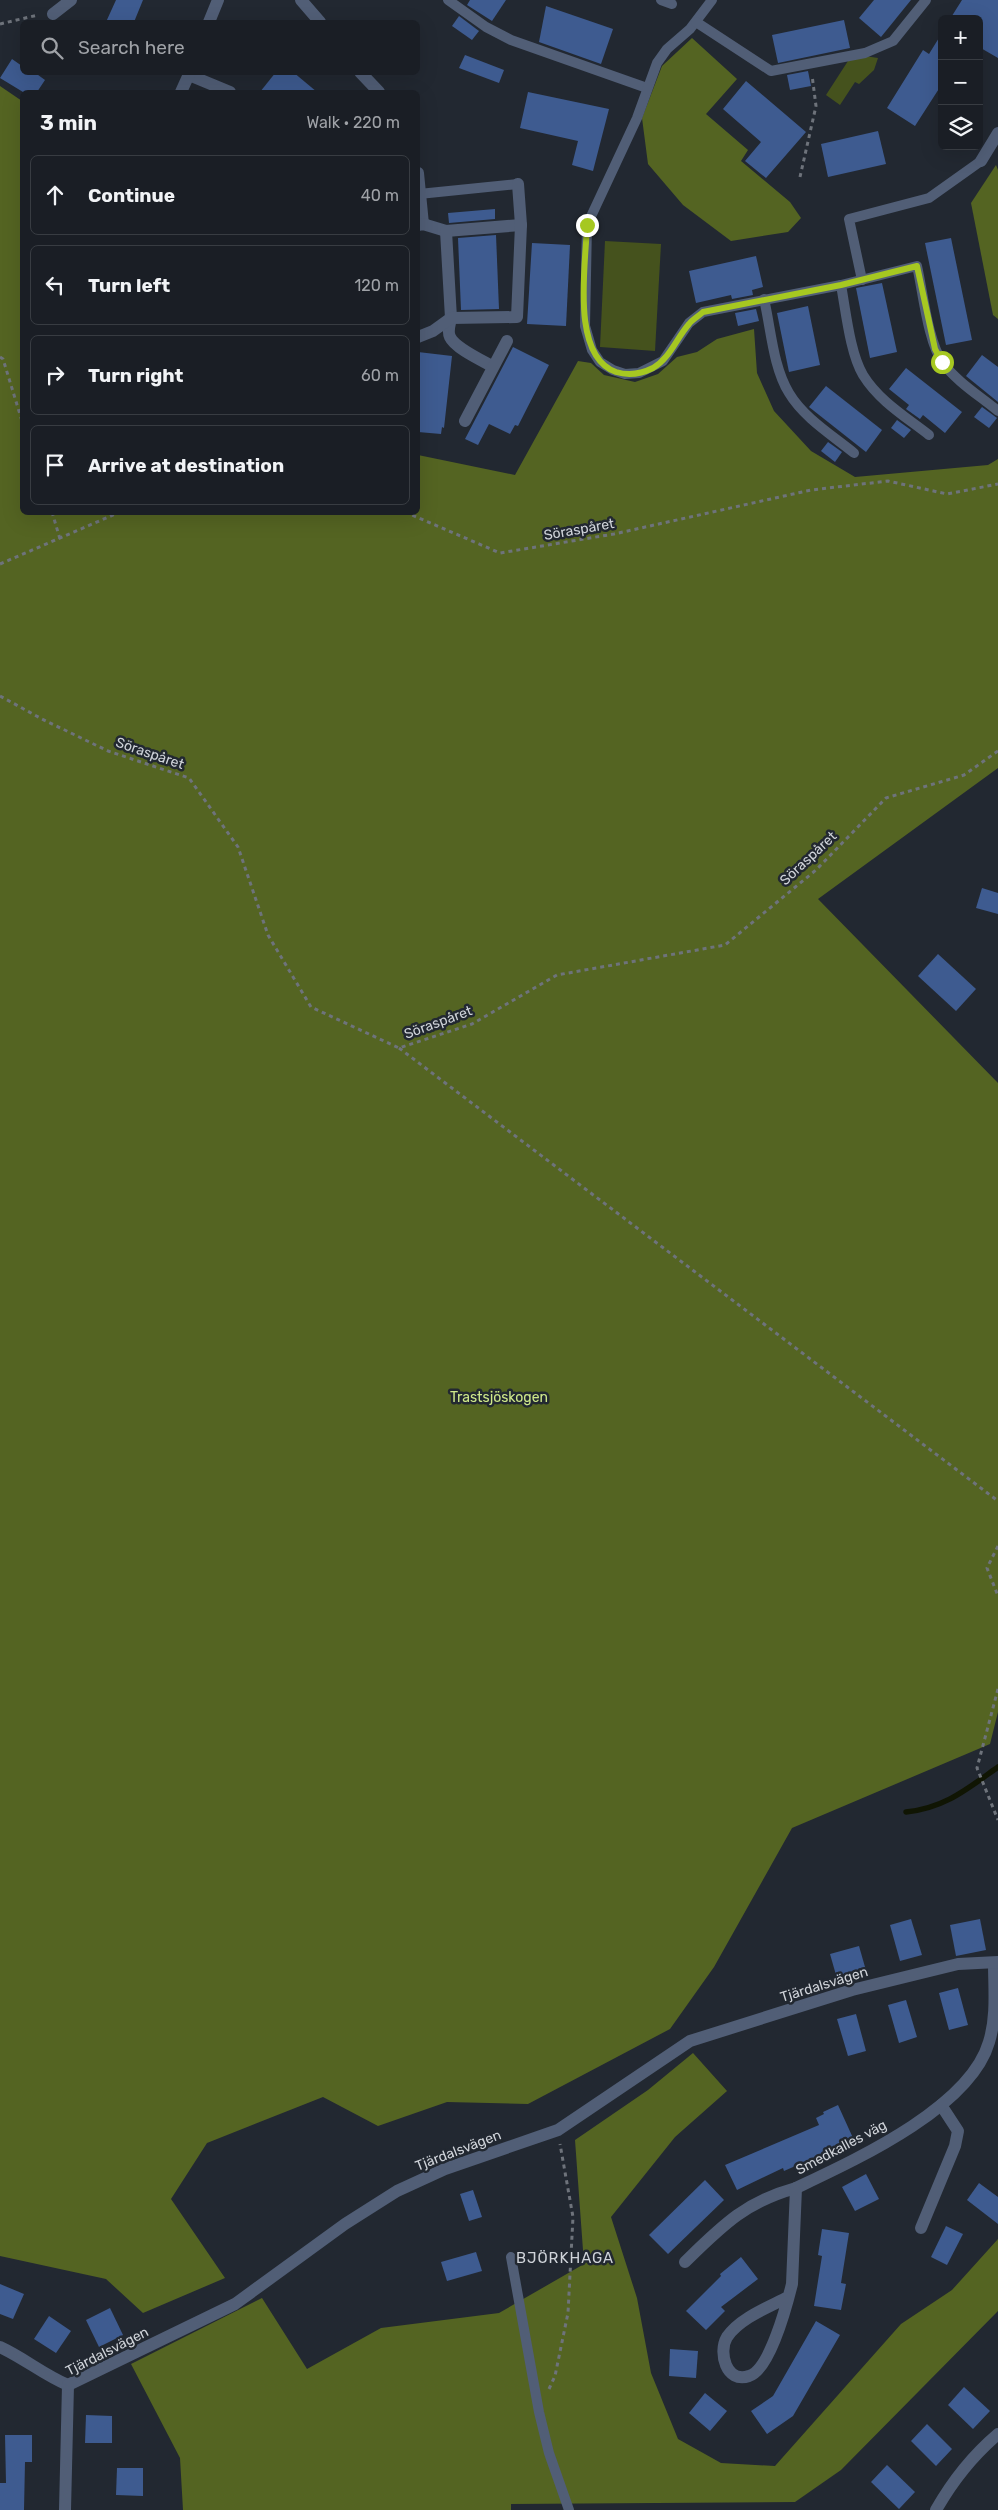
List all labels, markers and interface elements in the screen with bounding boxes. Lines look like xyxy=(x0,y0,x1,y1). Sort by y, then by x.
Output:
map controls xyxy=(938,15,983,150)
button: + xyxy=(938,15,983,60)
search box xyxy=(20,20,420,75)
icon: search xyxy=(38,34,66,62)
text: Search here xyxy=(78,36,185,59)
button: − xyxy=(938,60,983,105)
button: layers xyxy=(938,105,983,150)
text: 3 min xyxy=(40,110,97,135)
text: Walk · 220 m xyxy=(307,113,400,132)
icon: ahead xyxy=(41,181,69,209)
text: Continue xyxy=(88,184,175,207)
text: 40 m xyxy=(361,186,399,205)
route end xyxy=(576,214,599,237)
icon: left xyxy=(41,271,69,299)
text: Turn left xyxy=(88,274,170,297)
text: 120 m xyxy=(354,276,399,295)
route start xyxy=(931,351,954,374)
icon: right xyxy=(41,361,69,389)
text: Turn right xyxy=(88,364,183,387)
text: 60 m xyxy=(361,366,399,385)
icon: arrive xyxy=(41,451,69,479)
text: Arrive at destination xyxy=(88,454,284,477)
street label: Söraspåret xyxy=(542,515,616,544)
street label: Söraspåret xyxy=(113,734,187,773)
street label: Söraspåret xyxy=(776,827,841,889)
street label: Söraspåret xyxy=(402,1002,475,1043)
park label: Trastsjöskogen xyxy=(450,1389,548,1406)
street label: Tjärdalsvägen xyxy=(778,1963,870,2006)
street label: Smedkalles väg xyxy=(793,2116,890,2179)
street label: Tjärdalsvägen xyxy=(413,2126,504,2175)
district label: BJÖRKHAGA xyxy=(516,2249,614,2267)
street label: Tjärdalsvägen xyxy=(63,2323,151,2380)

